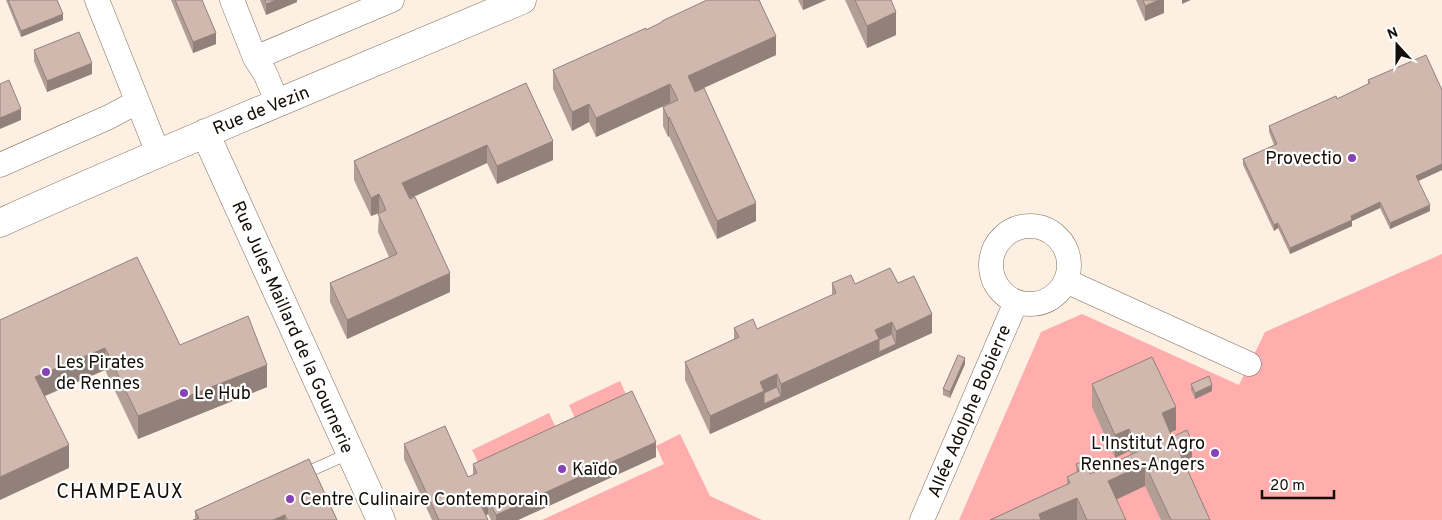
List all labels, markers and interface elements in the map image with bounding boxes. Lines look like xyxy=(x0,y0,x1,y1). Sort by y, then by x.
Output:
north arrow xyxy=(1372,20,1422,70)
text: N xyxy=(1385,25,1401,44)
street label: Rue de Vezin xyxy=(210,82,313,141)
place label: Provectio xyxy=(1265,148,1342,171)
marker: Provectio xyxy=(1346,152,1358,164)
street label: Rue Jules Maillard de la Gournerie xyxy=(225,198,358,457)
street label: Allée Adolphe Bobierre xyxy=(924,322,1017,502)
place label: Les Pirates de Rennes xyxy=(56,352,145,396)
marker: Les Pirates de Rennes xyxy=(40,366,52,378)
place label: Le Hub xyxy=(194,383,251,406)
marker: Le Hub xyxy=(178,387,190,399)
place label: L'Institut Agro Rennes-Angers xyxy=(1080,433,1205,477)
marker: L'Institut Agro Rennes-Angers xyxy=(1209,447,1221,459)
place label: Kaïdo xyxy=(572,459,618,482)
marker: Kaïdo xyxy=(556,463,568,475)
scale bar xyxy=(1262,468,1334,500)
text: 20 m xyxy=(1270,477,1305,496)
district label: CHAMPEAUX xyxy=(56,480,184,506)
place label: Centre Culinaire Contemporain xyxy=(300,489,549,512)
marker: Centre Culinaire Contemporain xyxy=(284,493,296,505)

